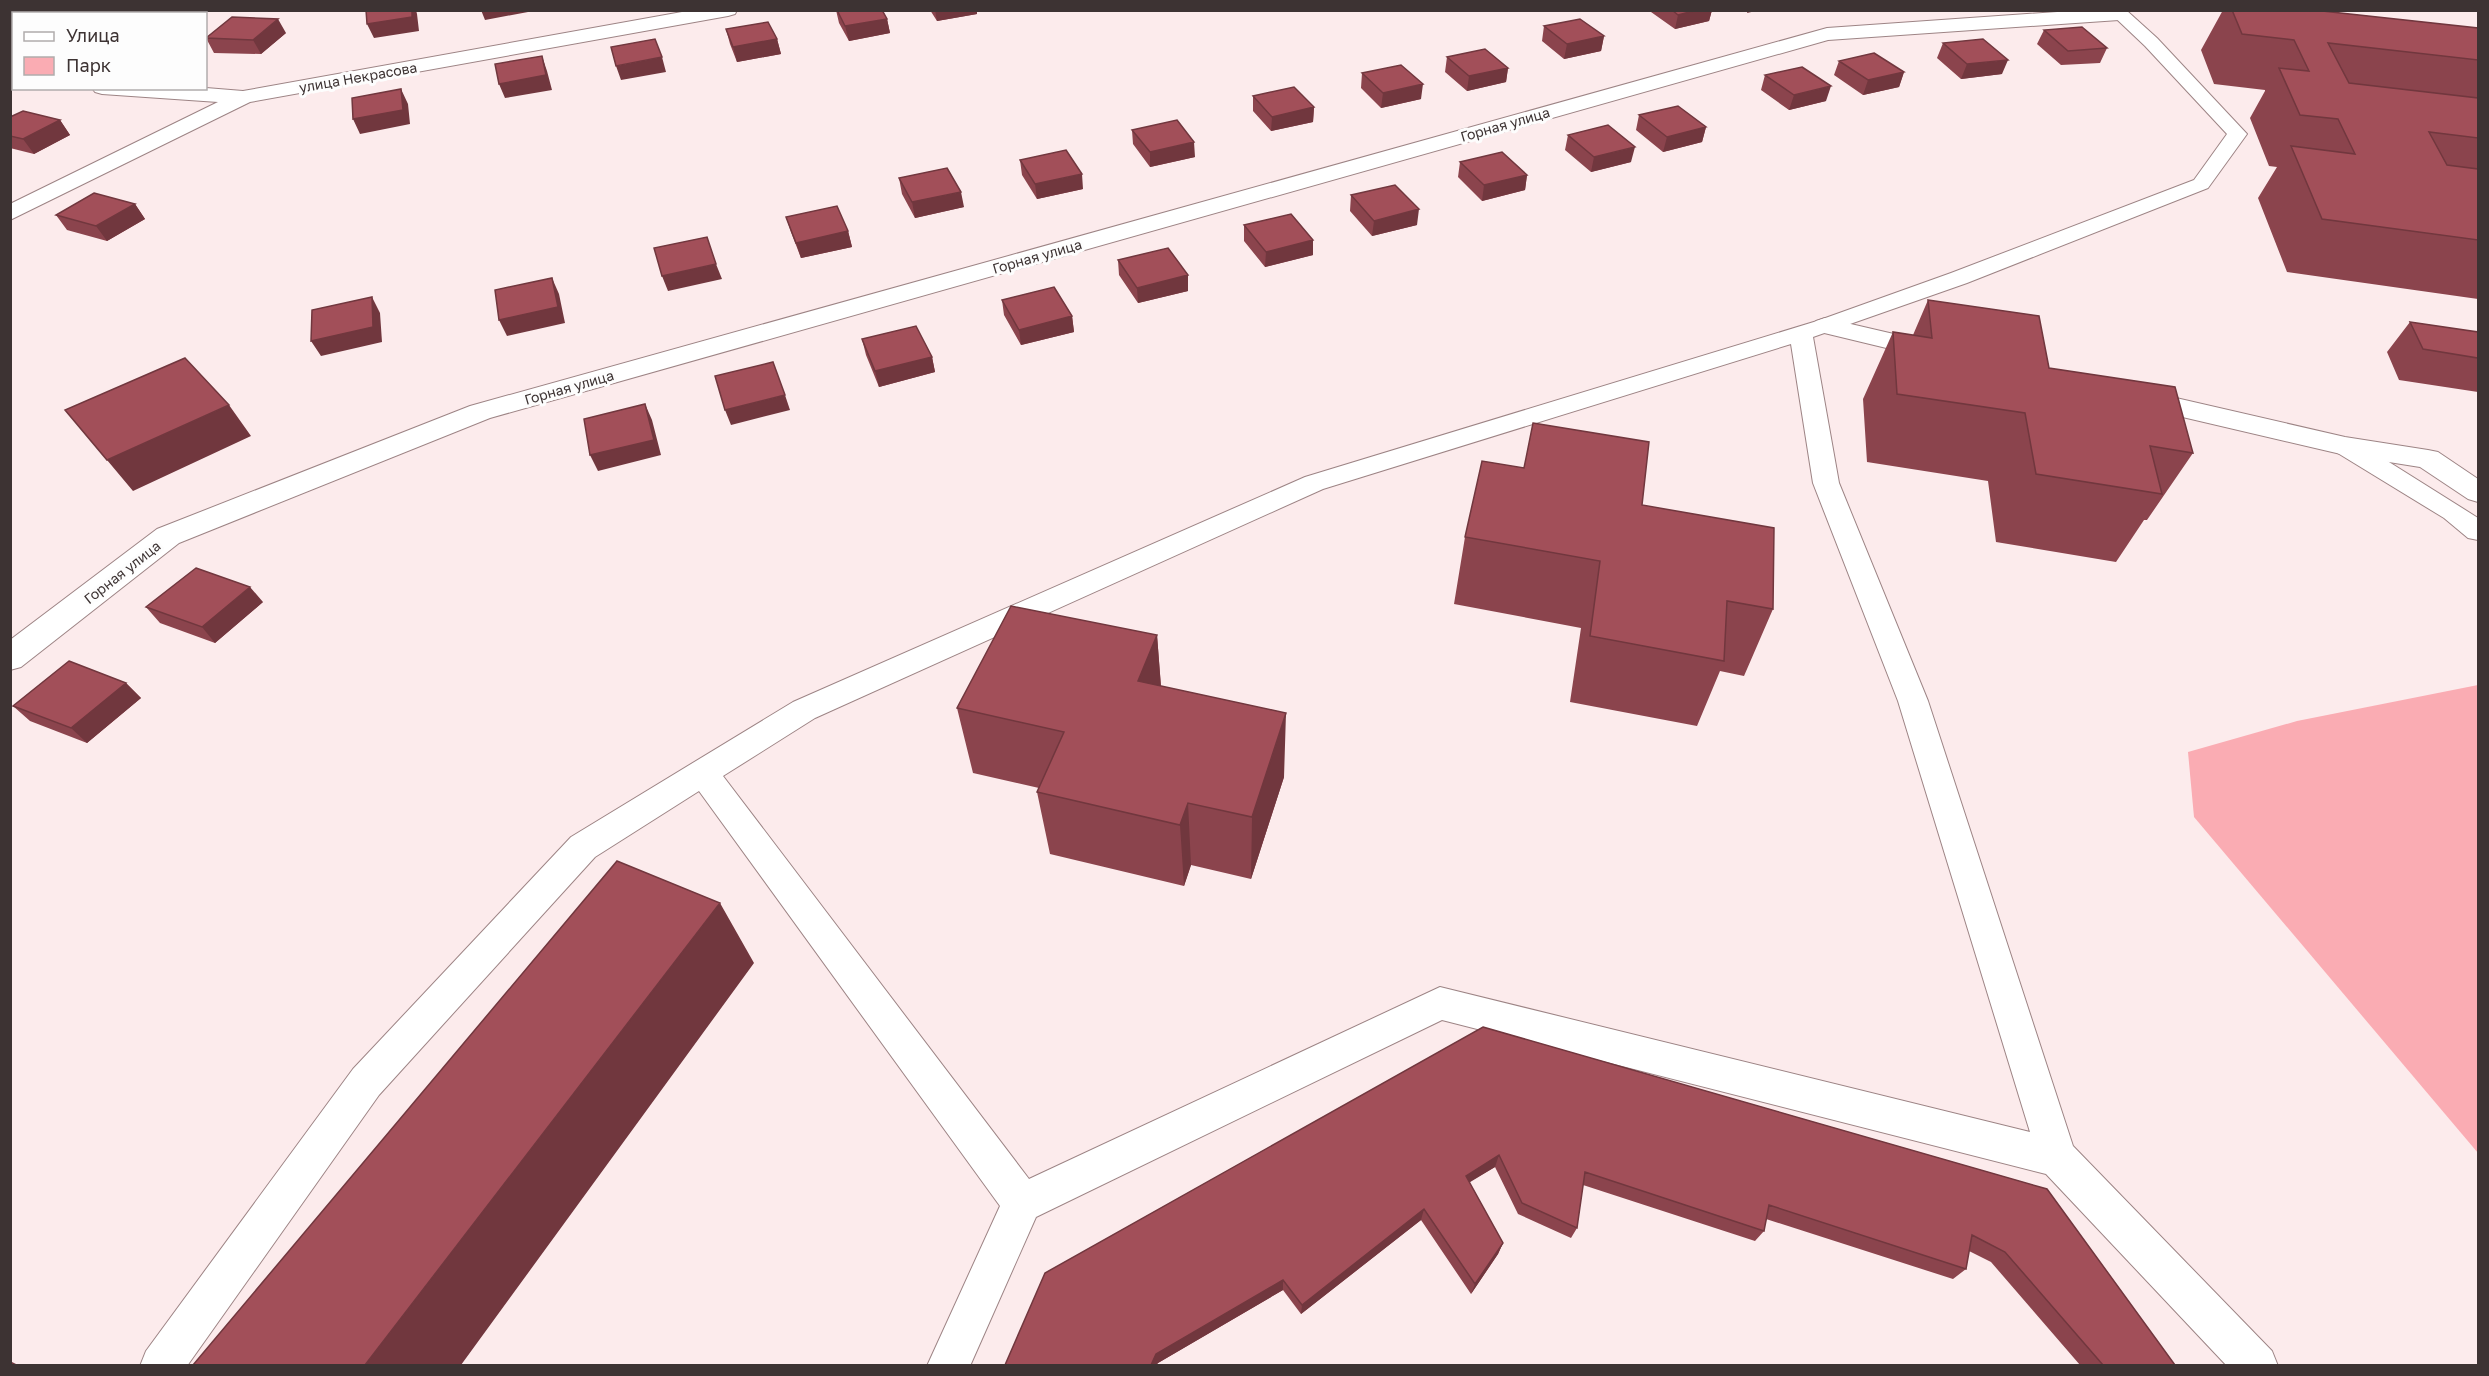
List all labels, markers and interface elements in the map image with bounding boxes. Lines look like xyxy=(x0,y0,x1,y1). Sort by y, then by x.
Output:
legend xyxy=(12,12,207,90)
text: Улица xyxy=(66,24,120,46)
text: Парк xyxy=(66,54,111,76)
street label: улица Некрасова xyxy=(298,58,418,96)
street label: Горная улица xyxy=(1458,103,1552,145)
street label: Горная улица xyxy=(990,235,1084,277)
street label: Горная улица xyxy=(522,366,616,408)
street label: Горная улица xyxy=(80,537,164,607)

